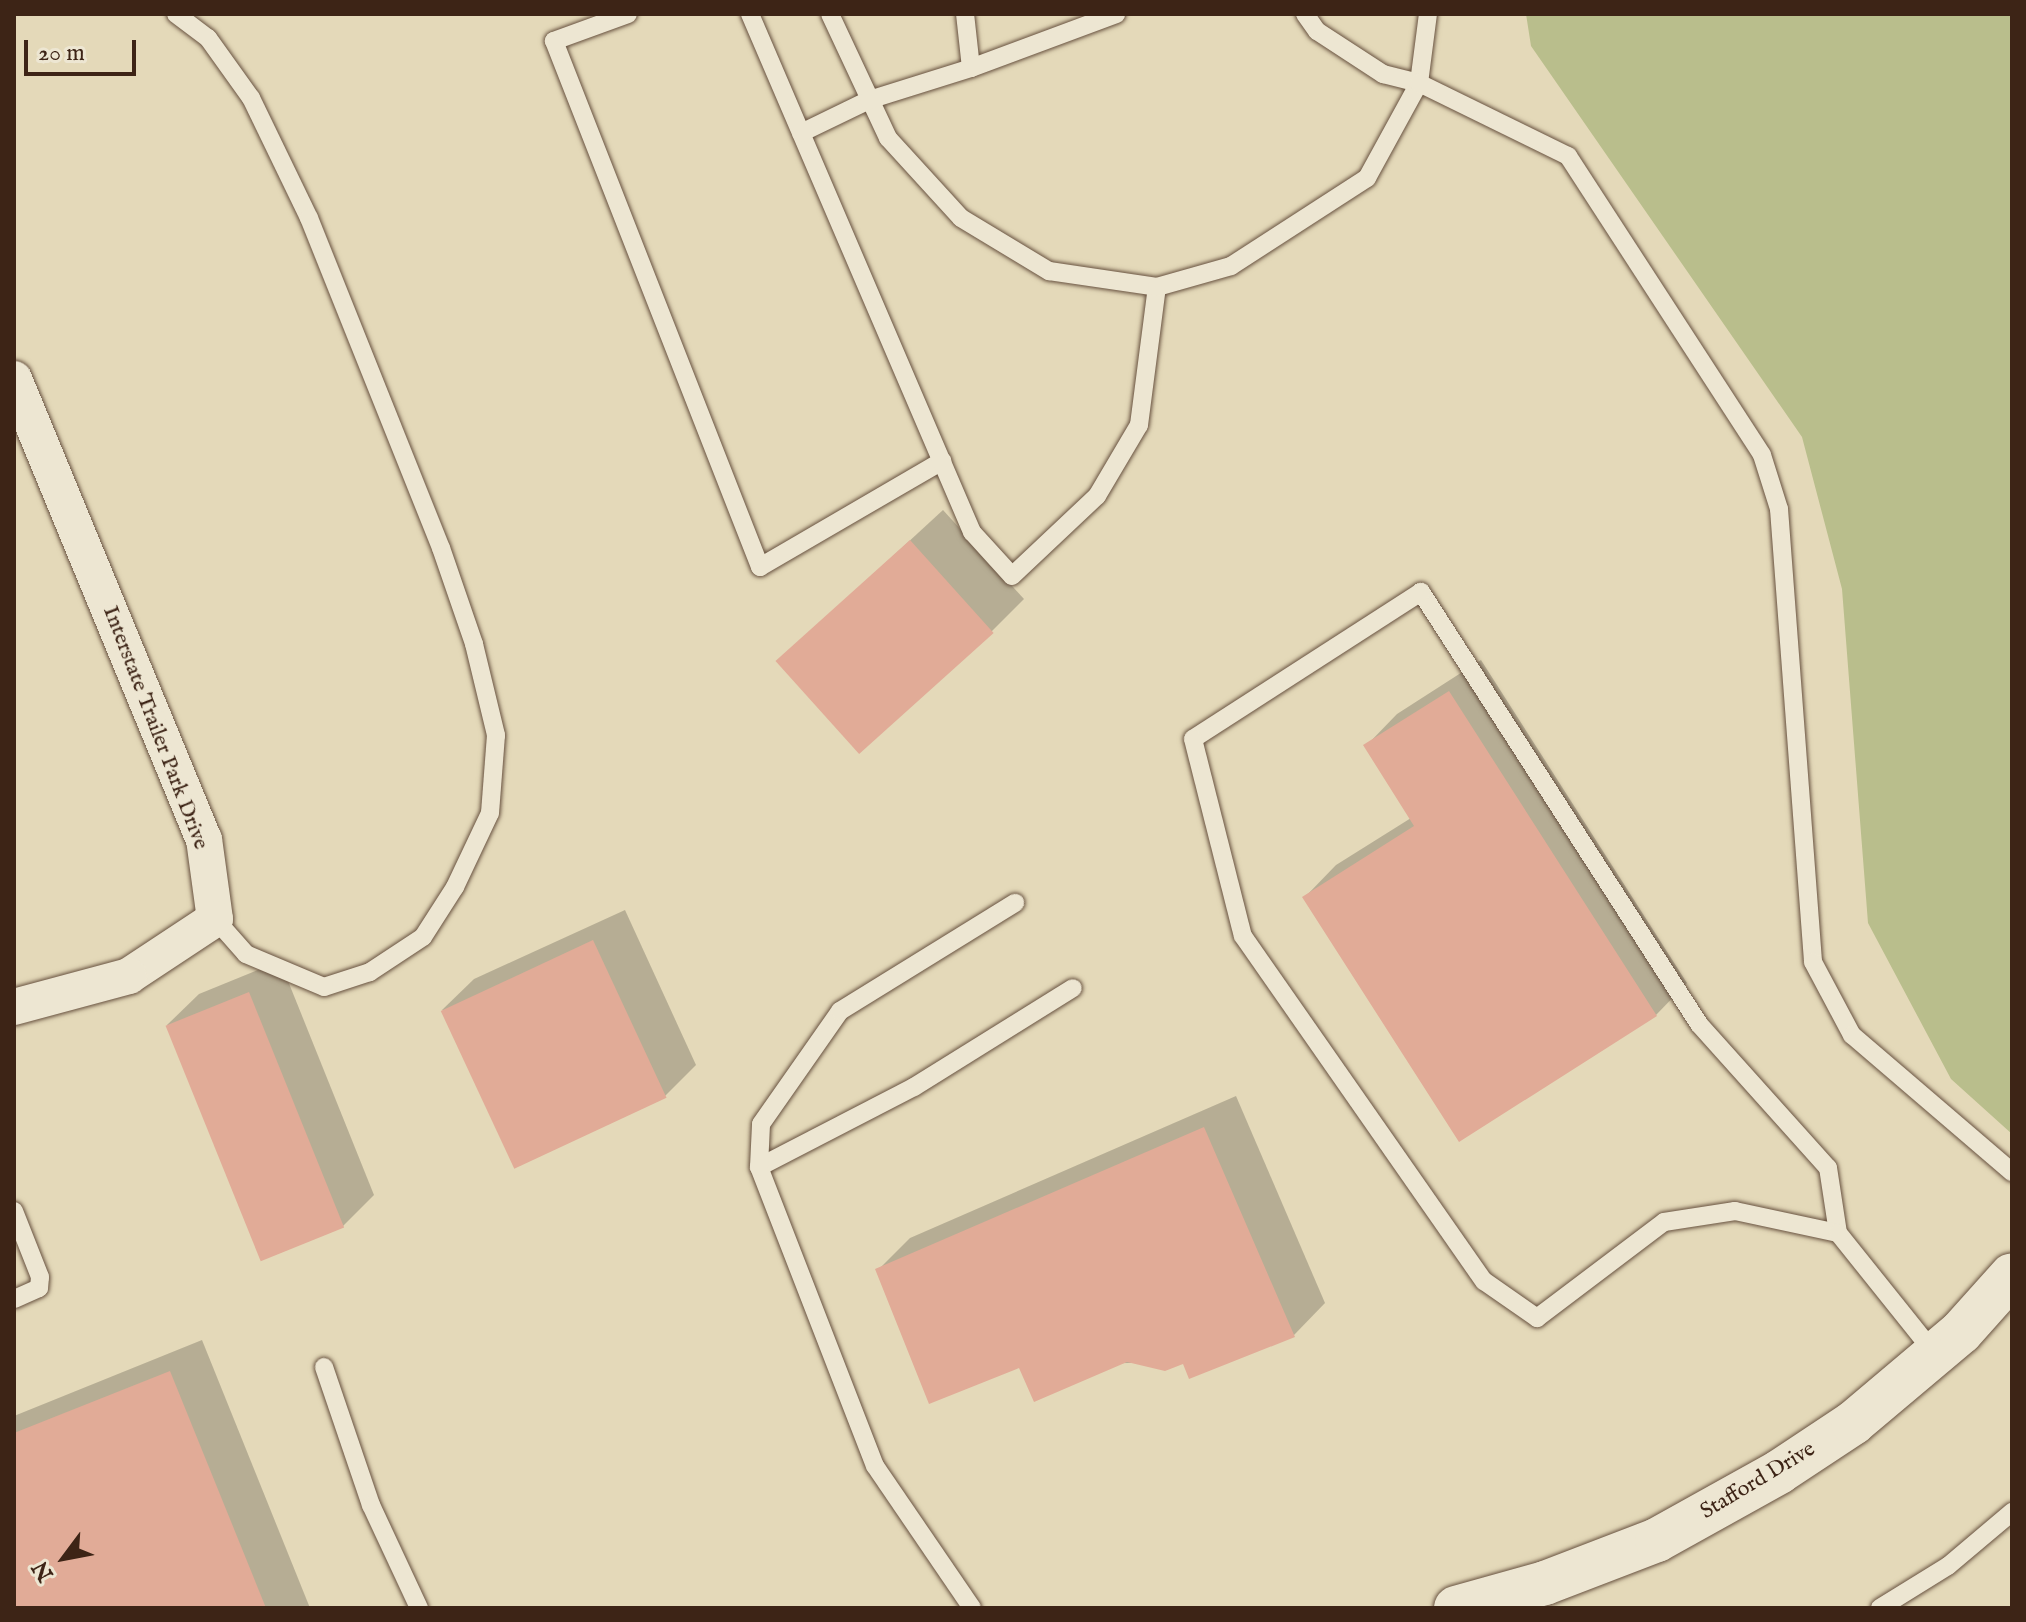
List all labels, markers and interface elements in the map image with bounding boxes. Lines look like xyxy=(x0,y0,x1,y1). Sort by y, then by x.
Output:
scale bar xyxy=(28,24,140,74)
text: 20 m xyxy=(38,38,85,69)
street label: Interstate Trailer Park Drive xyxy=(96,603,214,853)
street label: Stafford Drive xyxy=(1696,1436,1820,1526)
north arrow xyxy=(24,1518,104,1598)
text: N xyxy=(27,1555,61,1586)

